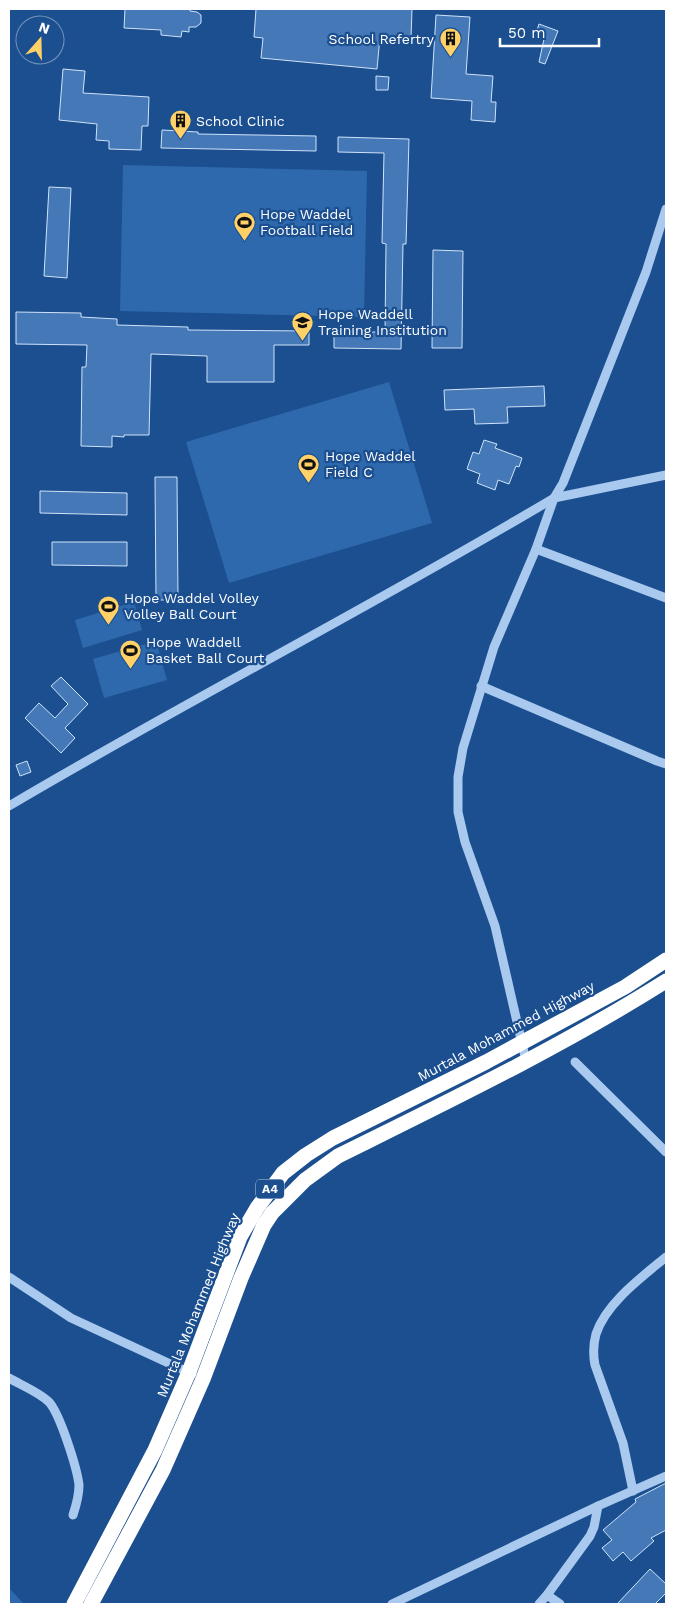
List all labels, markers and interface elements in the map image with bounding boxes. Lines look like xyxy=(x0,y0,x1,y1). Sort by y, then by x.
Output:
north arrow xyxy=(15,15,65,65)
scale bar xyxy=(500,15,599,47)
text: N xyxy=(37,18,52,37)
text: 50 m xyxy=(508,24,545,42)
building icon: School Refertry xyxy=(438,27,462,58)
place label: School Refertry xyxy=(329,31,435,47)
building icon: School Clinic xyxy=(168,109,192,140)
place label: School Clinic xyxy=(196,113,285,129)
place label: Hope Waddel Football Field xyxy=(260,206,353,238)
sports icon: Hope Waddel Football Field xyxy=(232,210,256,241)
place label: Hope Waddell Training Institution xyxy=(318,306,447,338)
school or university icon: Hope Waddell Training Institution xyxy=(290,310,314,341)
place label: Hope Waddel Field C xyxy=(325,448,416,480)
sports icon: Hope Waddel Field C xyxy=(297,452,321,483)
place label: Hope Waddel Volley Volley Ball Court xyxy=(124,590,260,622)
sports icon: Hope Waddel Volley Volley Ball Court xyxy=(96,594,120,625)
place label: Hope Waddell Basket Ball Court xyxy=(146,634,264,666)
sports icon: Hope Waddell Basket Ball Court xyxy=(118,638,142,669)
street label: Murtala Mohammed Highway xyxy=(415,977,598,1084)
road number: A4 xyxy=(256,1180,284,1198)
street label: Murtala Mohammed Highway xyxy=(154,1210,243,1400)

